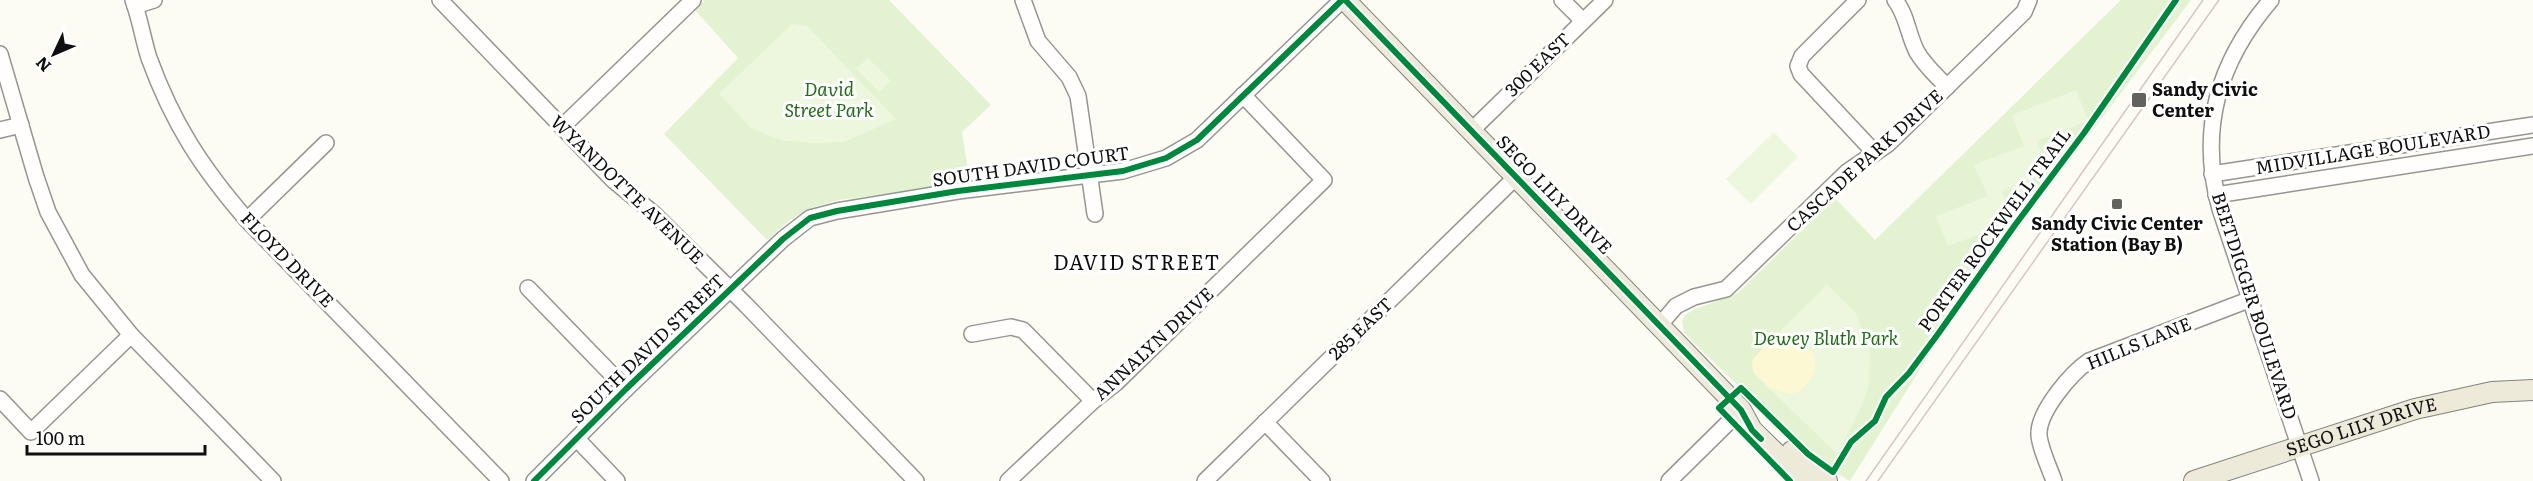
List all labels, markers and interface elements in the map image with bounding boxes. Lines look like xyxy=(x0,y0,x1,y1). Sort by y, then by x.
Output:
north arrow xyxy=(24,24,84,84)
street label: 300 EAST xyxy=(1498,26,1576,102)
text: N xyxy=(29,52,56,78)
park label: David Street Park xyxy=(784,75,874,123)
place label: Sandy Civic Center xyxy=(2152,75,2258,123)
street label: CASCADE PARK DRIVE xyxy=(1780,82,1948,238)
marker: Sandy Civic Center xyxy=(2130,91,2148,109)
street label: WYANDOTTE AVENUE xyxy=(545,108,711,270)
street label: MIDVILLAGE BOULEVARD xyxy=(2253,117,2492,180)
street label: PORTER ROCKWELL TRAIL xyxy=(1911,122,2077,336)
street label: SEGO LILY DRIVE xyxy=(1491,128,1619,260)
street label: SOUTH DAVID COURT xyxy=(931,138,1131,193)
street label: BEETDIGGER BOULEVARD xyxy=(2206,188,2305,423)
marker: Sandy Civic Center Station (Bay B) xyxy=(2110,197,2124,211)
street label: FLOYD DRIVE xyxy=(235,205,341,313)
place label: Sandy Civic Center Station (Bay B) xyxy=(2031,209,2203,257)
district label: DAVID STREET xyxy=(1053,246,1221,276)
street label: SOUTH DAVID STREET xyxy=(564,267,730,429)
street label: ANNALYN DRIVE xyxy=(1087,280,1219,406)
street label: 285 EAST xyxy=(1322,290,1398,365)
street label: HILLS LANE xyxy=(2082,309,2195,376)
park label: Dewey Bluth Park xyxy=(1754,324,1899,351)
street label: SEGO LILY DRIVE xyxy=(2282,390,2439,462)
scale bar xyxy=(27,418,206,456)
text: 100 m xyxy=(36,424,85,451)

